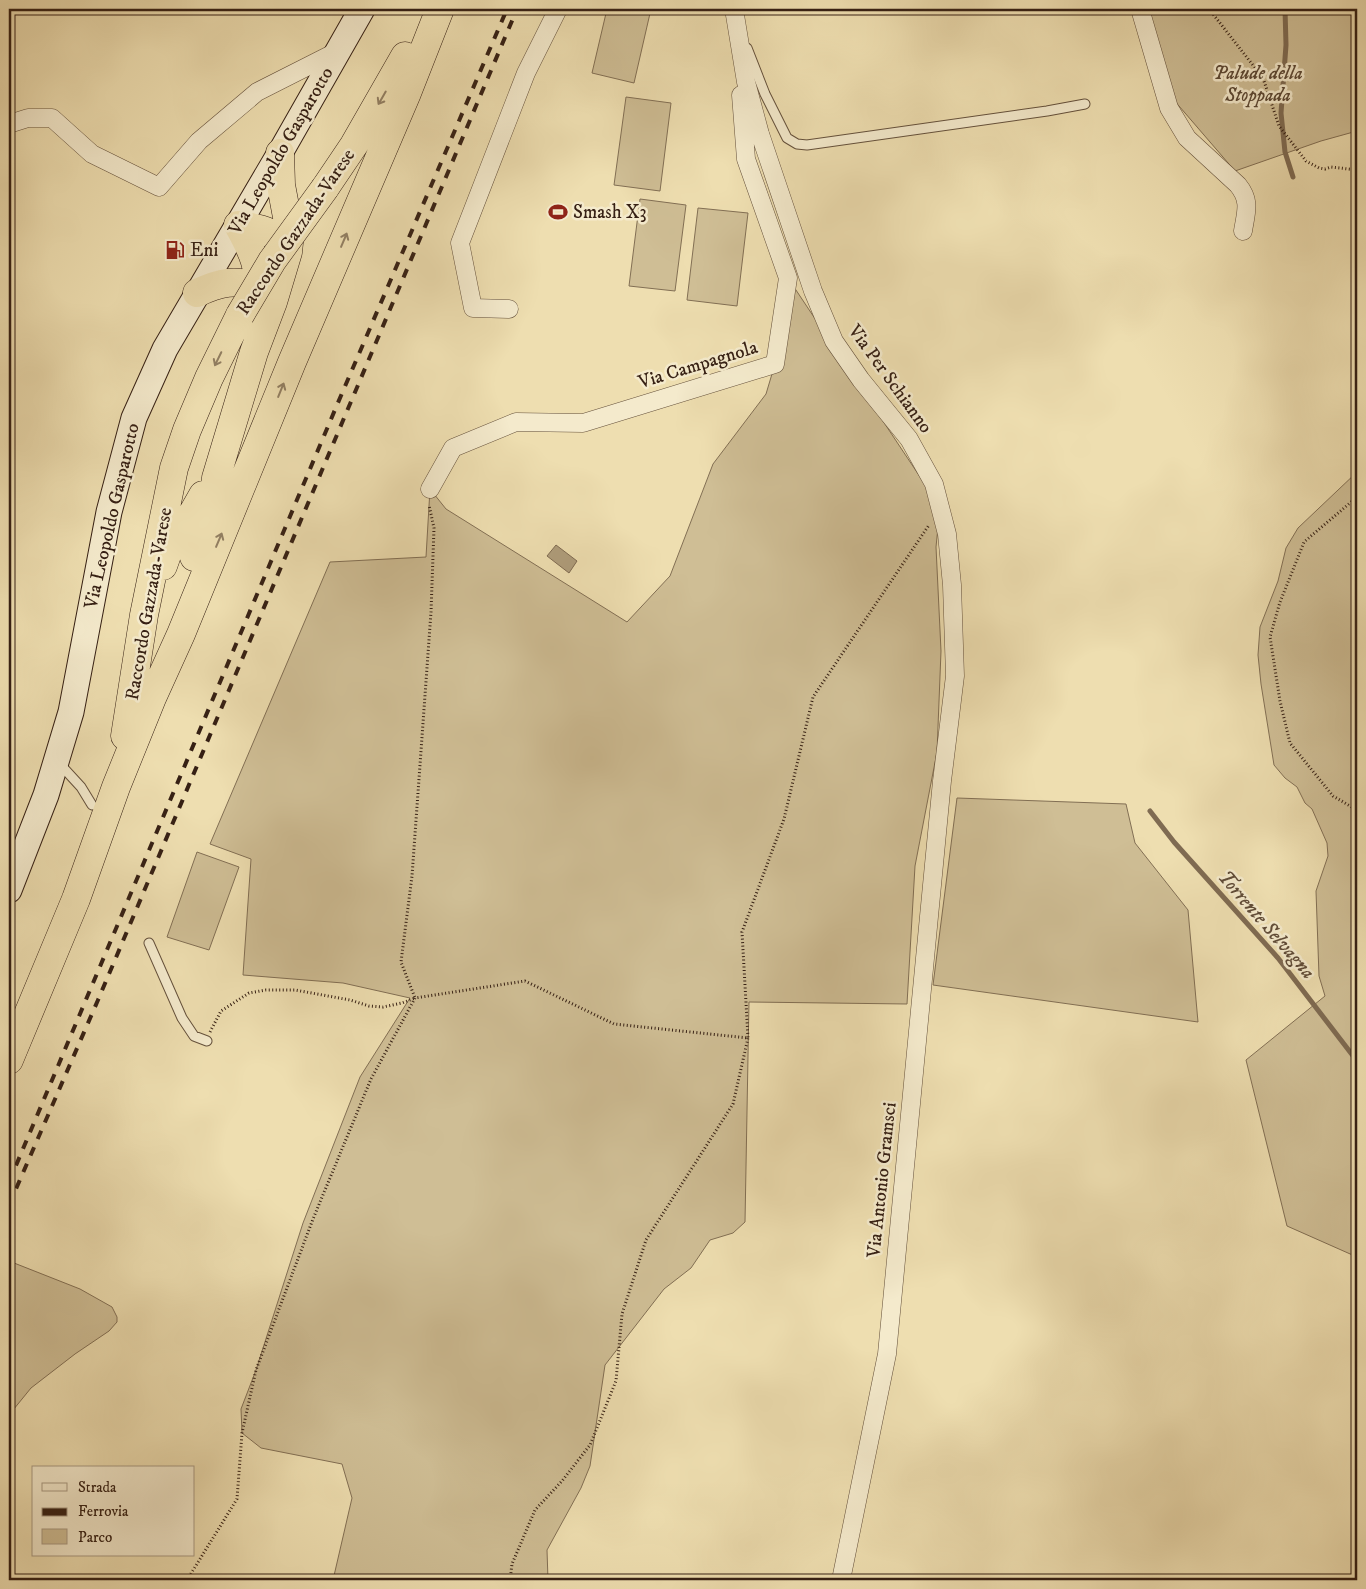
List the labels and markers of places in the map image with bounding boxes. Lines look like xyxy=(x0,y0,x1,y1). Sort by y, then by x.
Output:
sports icon: Smash X3 xyxy=(547,201,569,223)
place label: Smash X3 xyxy=(573,201,647,224)
fuel station icon: Eni xyxy=(164,239,186,261)
place label: Eni xyxy=(190,239,218,262)

